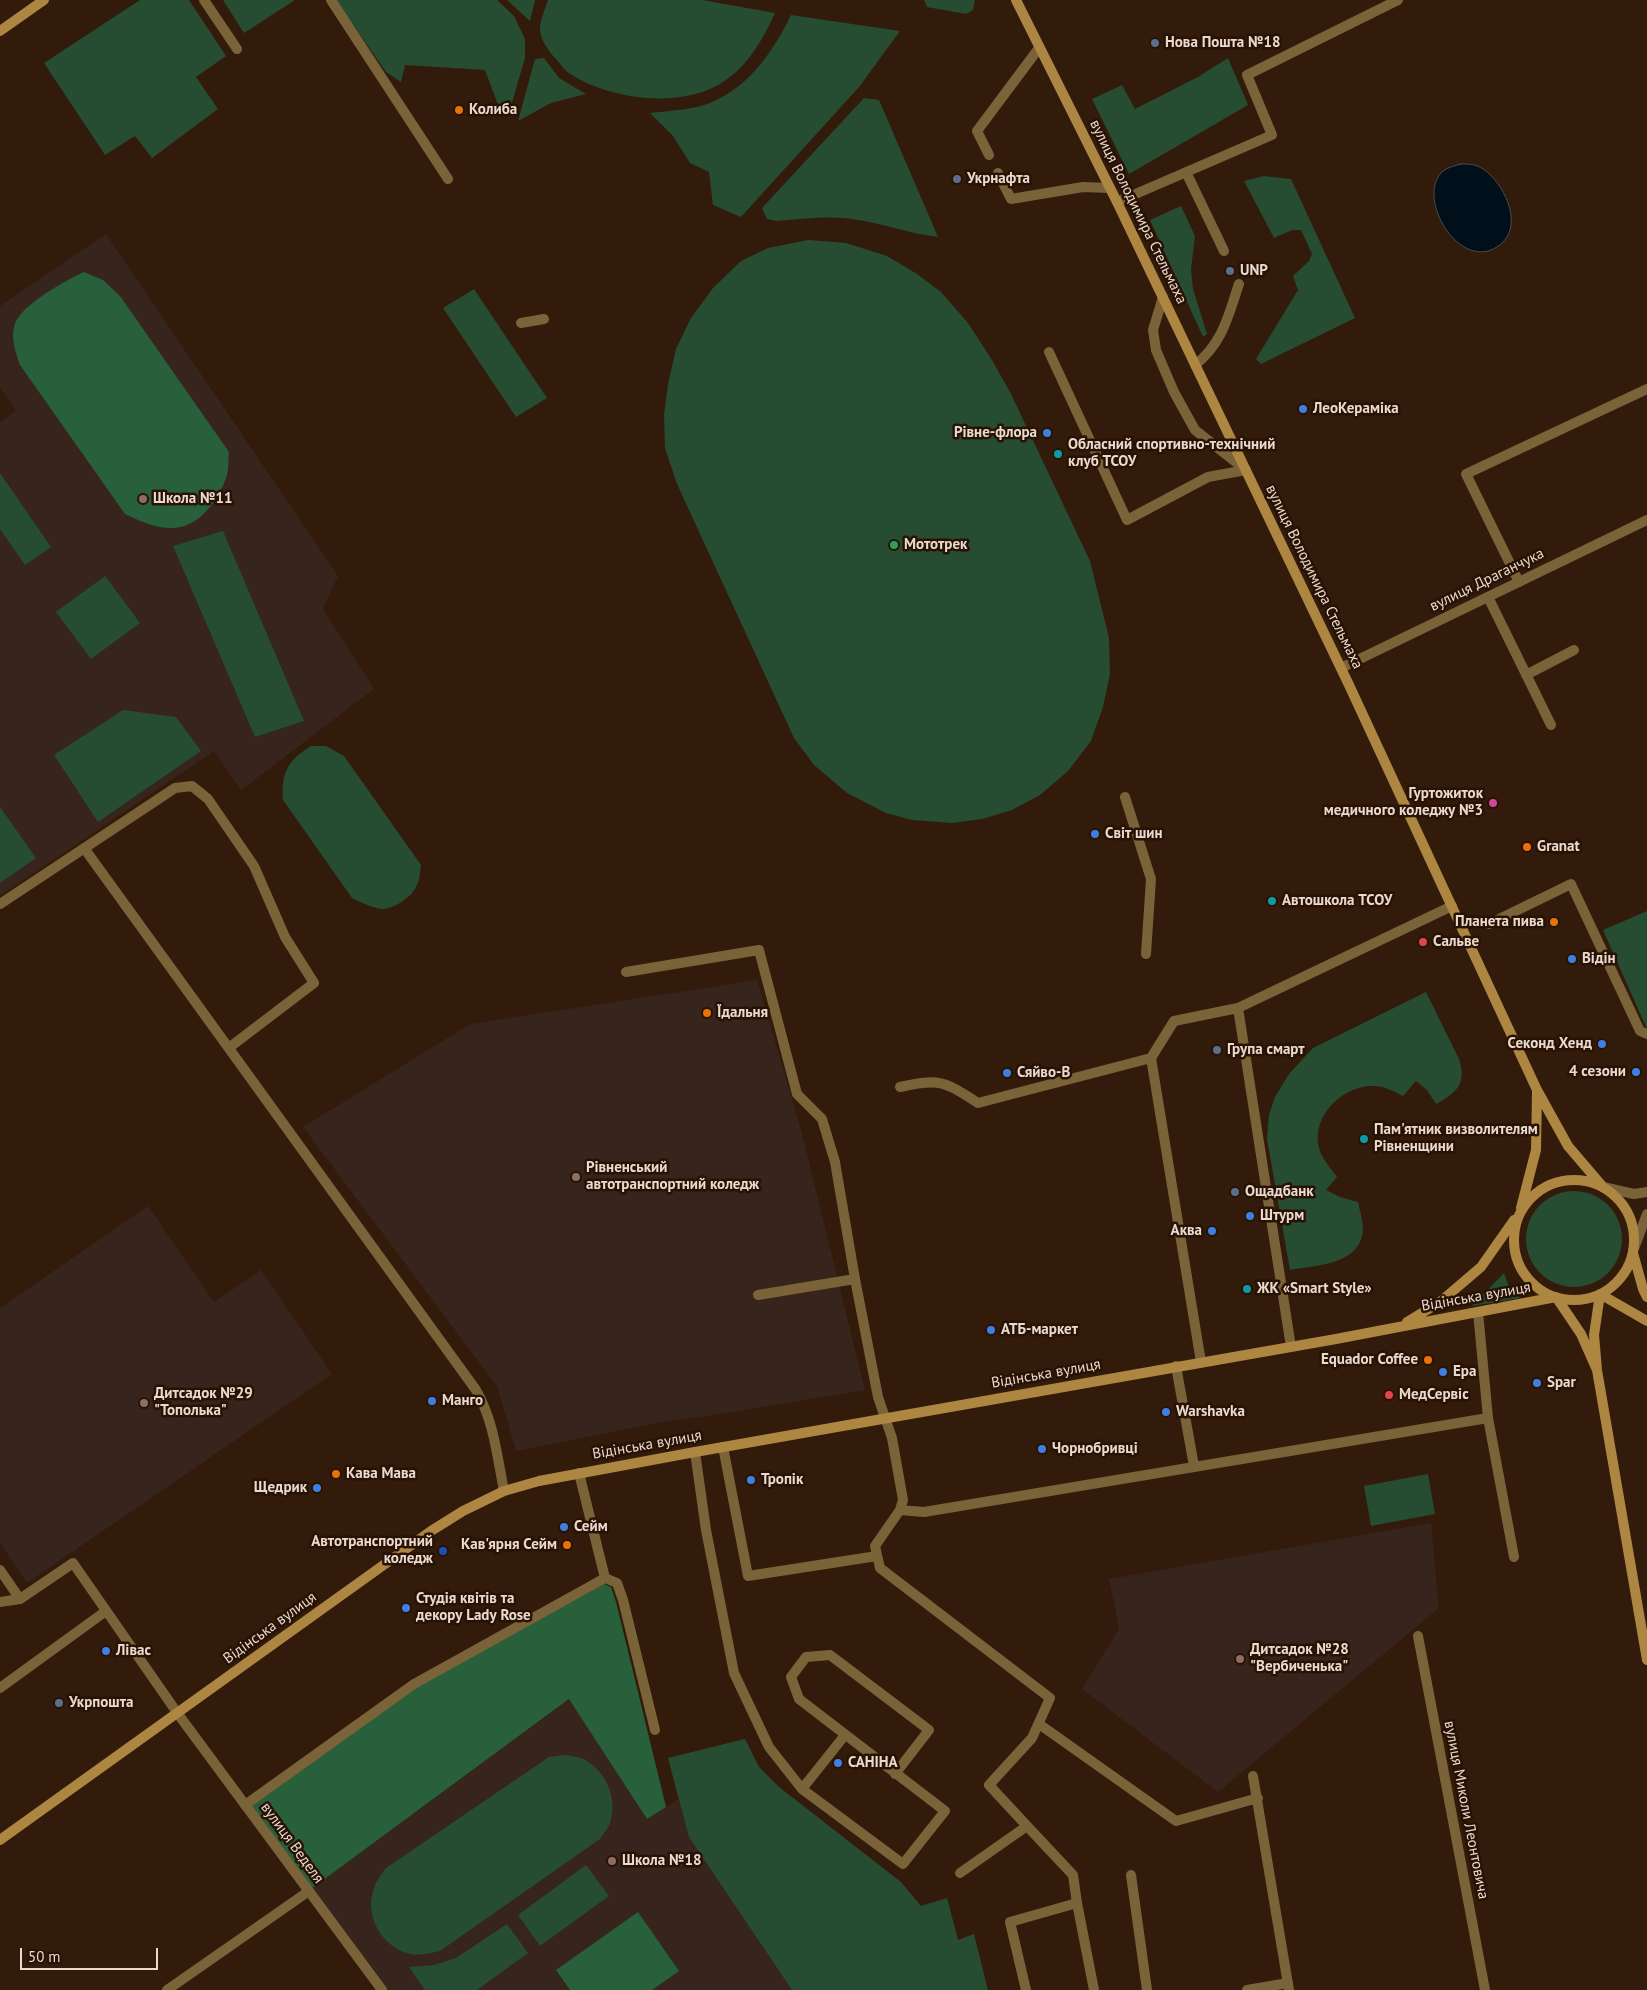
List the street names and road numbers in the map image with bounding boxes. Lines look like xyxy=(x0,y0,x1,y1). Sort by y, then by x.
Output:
street label: вулиця Володимира Стельмаха xyxy=(1085,117,1191,307)
street label: вулиця Володимира Стельмаха xyxy=(1261,482,1367,672)
street label: вулиця Драганчука xyxy=(1427,545,1547,615)
street label: Відінська вулиця xyxy=(1420,1279,1532,1315)
street label: Відінська вулиця xyxy=(990,1356,1102,1392)
street label: Відінська вулиця xyxy=(591,1427,703,1463)
street label: Відінська вулиця xyxy=(220,1588,320,1668)
street label: вулиця Миколи Леонтовича xyxy=(1440,1719,1492,1901)
street label: вулиця Веделя xyxy=(257,1799,327,1887)

